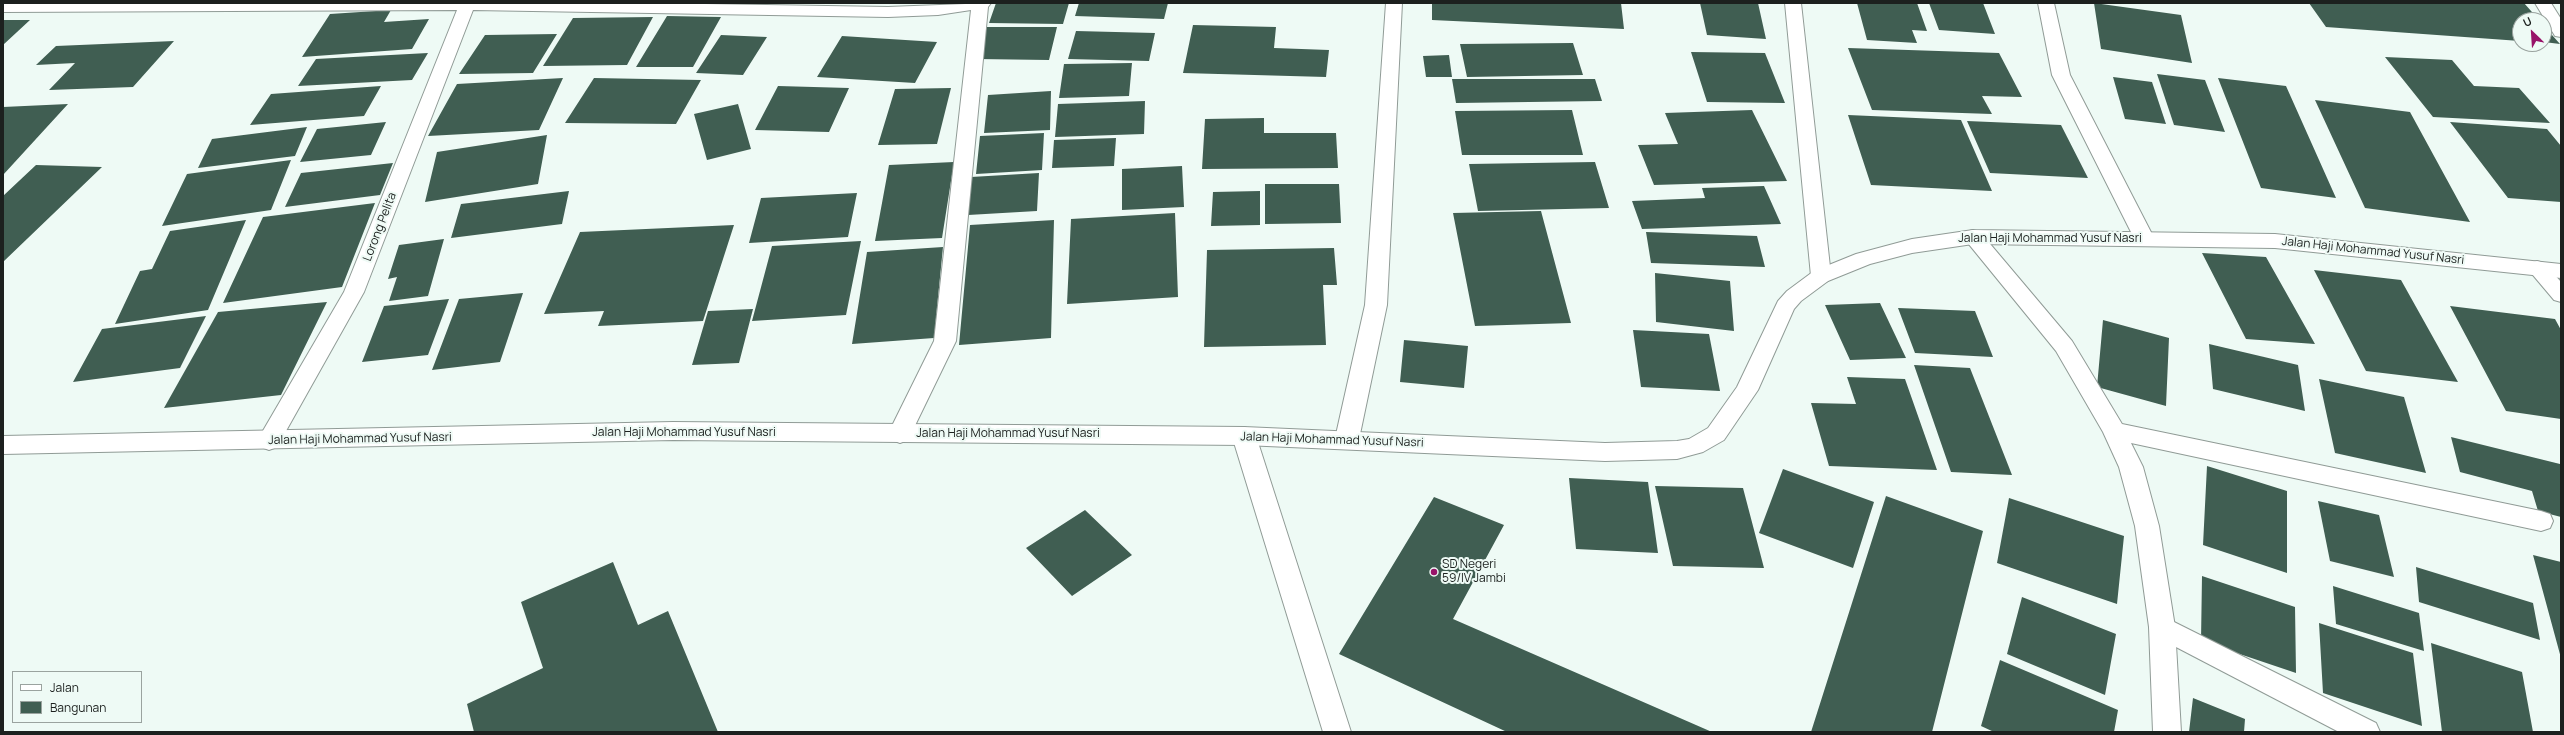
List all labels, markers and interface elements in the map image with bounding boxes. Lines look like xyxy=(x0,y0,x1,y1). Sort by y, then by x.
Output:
north arrow xyxy=(2512,12,2552,52)
text: U xyxy=(2520,13,2534,30)
street label: Lorong Pelita xyxy=(360,191,400,263)
street label: Jalan Haji Mohammad Yusuf Nasri xyxy=(1958,232,2142,246)
street label: Jalan Haji Mohammad Yusuf Nasri xyxy=(2281,234,2465,268)
street label: Jalan Haji Mohammad Yusuf Nasri xyxy=(592,426,776,440)
street label: Jalan Haji Mohammad Yusuf Nasri xyxy=(916,427,1100,441)
street label: Jalan Haji Mohammad Yusuf Nasri xyxy=(268,430,452,448)
street label: Jalan Haji Mohammad Yusuf Nasri xyxy=(1240,430,1424,450)
place label: SD Negeri 59/IV Jambi xyxy=(1442,558,1506,586)
marker: SD Negeri 59/IV Jambi xyxy=(1429,567,1439,577)
legend xyxy=(12,671,142,723)
text: Jalan xyxy=(50,679,79,696)
text: Bangunan xyxy=(50,699,106,716)

